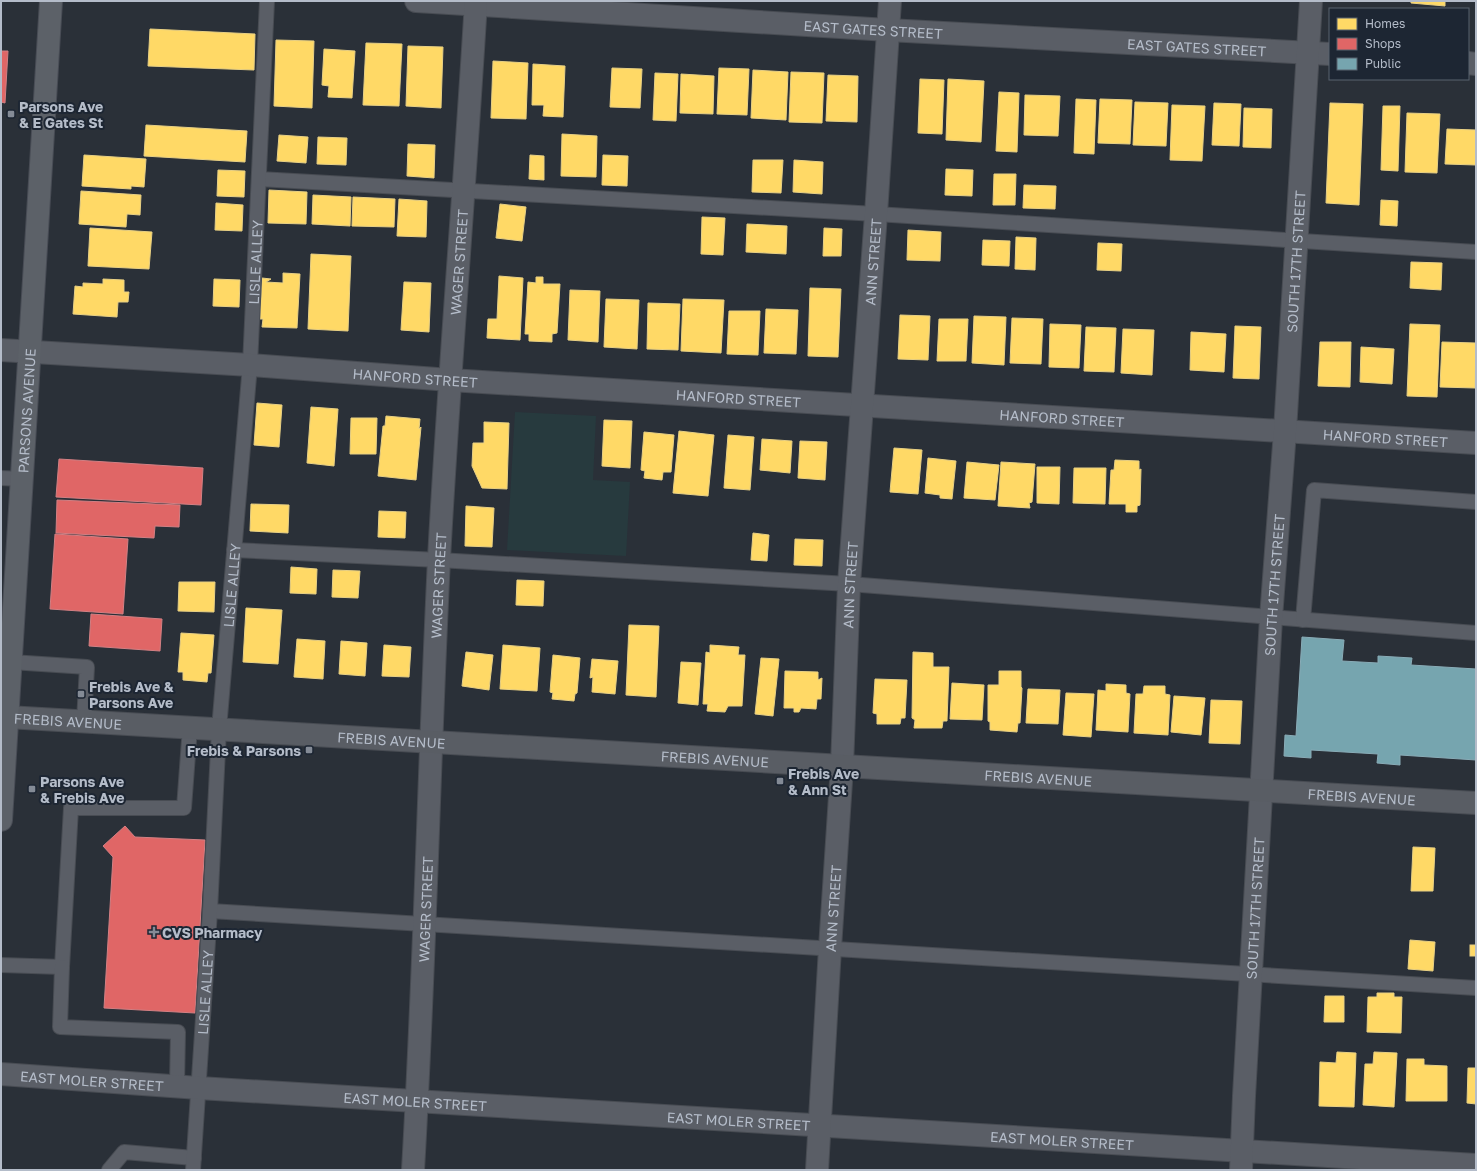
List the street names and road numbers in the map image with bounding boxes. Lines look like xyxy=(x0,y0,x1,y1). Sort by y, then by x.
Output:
street label: EAST GATES STREET xyxy=(803,16,943,41)
street label: EAST GATES STREET xyxy=(1127,34,1267,59)
street label: SOUTH 17TH STREET xyxy=(1282,190,1308,333)
street label: WAGER STREET xyxy=(446,208,471,316)
street label: ANN STREET xyxy=(861,217,884,306)
street label: LISLE ALLEY xyxy=(244,220,265,305)
street label: PARSONS AVENUE xyxy=(14,348,38,474)
street label: HANFORD STREET xyxy=(352,364,478,390)
street label: HANFORD STREET xyxy=(675,385,802,410)
street label: HANFORD STREET xyxy=(999,405,1125,430)
street label: HANFORD STREET xyxy=(1322,425,1449,450)
street label: SOUTH 17TH STREET xyxy=(1260,513,1287,656)
street label: WAGER STREET xyxy=(427,532,449,639)
street label: ANN STREET xyxy=(839,541,861,629)
street label: LISLE ALLEY xyxy=(219,542,243,628)
street label: FREBIS AVENUE xyxy=(13,709,122,732)
street label: FREBIS AVENUE xyxy=(337,728,446,751)
street label: FREBIS AVENUE xyxy=(660,747,769,770)
street label: FREBIS AVENUE xyxy=(984,766,1093,789)
street label: FREBIS AVENUE xyxy=(1307,785,1416,808)
street label: SOUTH 17TH STREET xyxy=(1242,836,1267,980)
street label: WAGER STREET xyxy=(415,856,436,963)
street label: ANN STREET xyxy=(821,864,844,953)
street label: LISLE ALLEY xyxy=(193,950,216,1035)
street label: EAST MOLER STREET xyxy=(19,1067,164,1094)
street label: EAST MOLER STREET xyxy=(343,1088,488,1114)
street label: EAST MOLER STREET xyxy=(666,1108,811,1133)
street label: EAST MOLER STREET xyxy=(990,1127,1135,1153)

